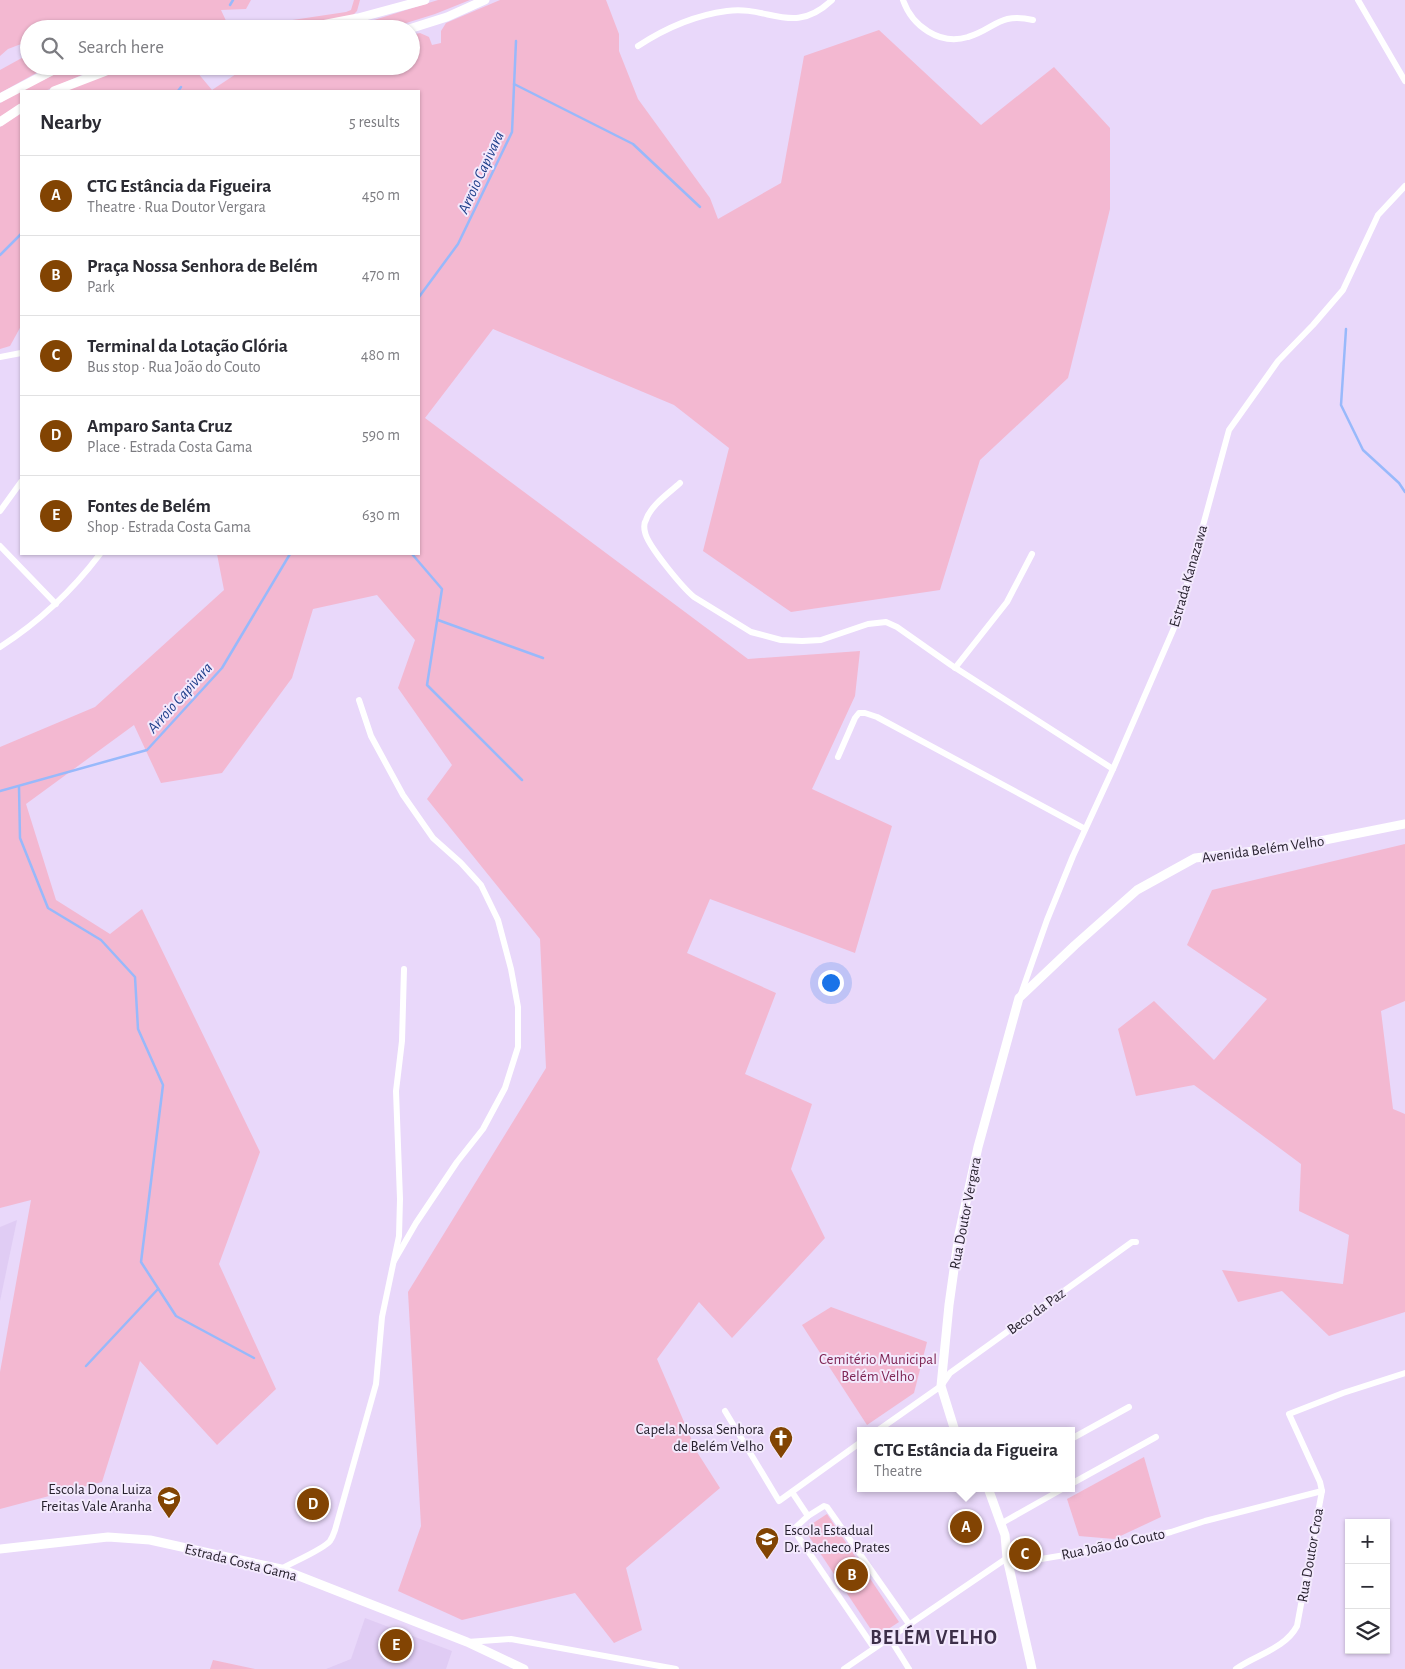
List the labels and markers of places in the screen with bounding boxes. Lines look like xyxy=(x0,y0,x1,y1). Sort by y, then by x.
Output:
place label: Capela Nossa Senhora de Belém Velho xyxy=(636,1422,764,1454)
church icon: Capela Nossa Senhora de Belém Velho xyxy=(768,1425,794,1459)
place label: Escola Dona Luiza Freitas Vale Aranha xyxy=(41,1482,152,1514)
school or university icon: Escola Dona Luiza Freitas Vale Aranha xyxy=(156,1485,182,1519)
pin: D xyxy=(297,1485,329,1523)
pin: A xyxy=(950,1508,982,1546)
place label: Escola Estadual Dr. Pacheco Prates xyxy=(784,1523,890,1555)
school or university icon: Escola Estadual Dr. Pacheco Prates xyxy=(754,1526,780,1560)
pin: C xyxy=(1009,1535,1041,1573)
pin: B xyxy=(836,1556,868,1594)
pin: E xyxy=(380,1626,412,1664)

